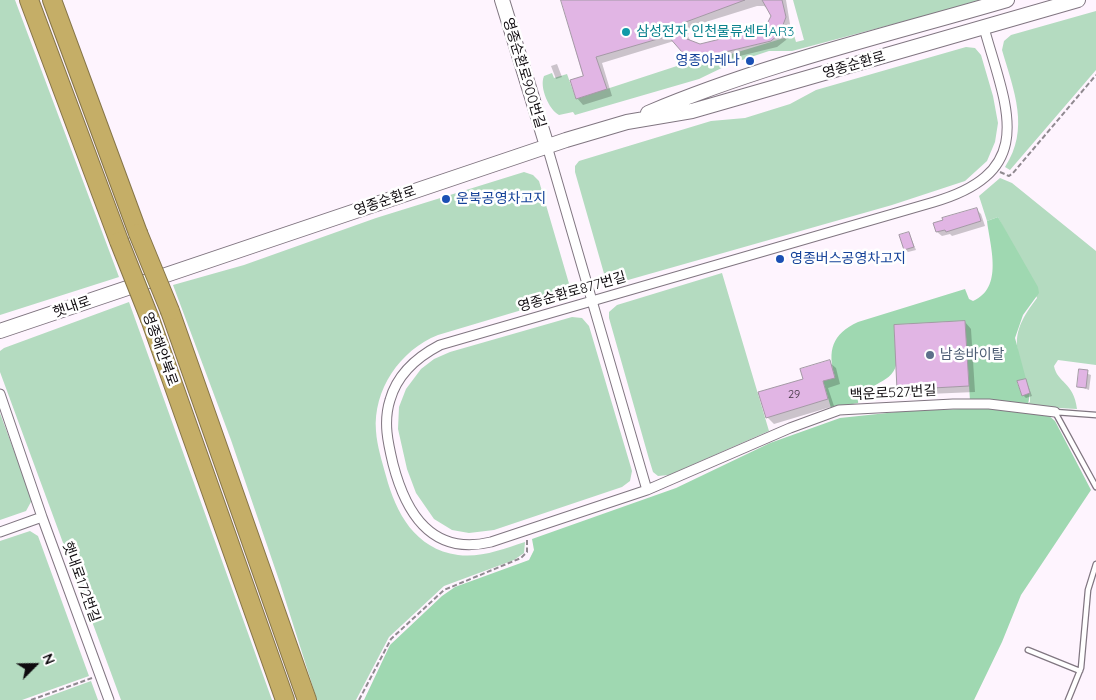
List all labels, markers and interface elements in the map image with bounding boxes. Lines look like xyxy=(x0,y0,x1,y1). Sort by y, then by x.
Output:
street label: 영종순환로900번길 xyxy=(499,16,549,130)
place label: 삼성전자 인천물류센터AR3 xyxy=(636,24,794,40)
marker: 삼성전자 인천물류센터AR3 xyxy=(620,26,632,38)
street label: 영종순환로 xyxy=(821,48,887,82)
place label: 영종아레나 xyxy=(676,53,740,69)
marker: 영종아레나 xyxy=(744,55,756,67)
street label: 영종순환로 xyxy=(352,183,418,219)
place label: 운북공영차고지 xyxy=(456,191,546,207)
marker: 운북공영차고지 xyxy=(440,193,452,205)
place label: 영종버스공영차고지 xyxy=(790,251,906,267)
marker: 영종버스공영차고지 xyxy=(774,253,786,265)
street label: 영종순환로877번길 xyxy=(516,269,628,315)
street label: 햇내로 xyxy=(51,293,93,321)
street label: 영종해안북로 xyxy=(139,310,181,388)
place label: 남송바이탈 xyxy=(940,347,1004,363)
marker: 남송바이탈 xyxy=(924,349,936,361)
street label: 백운로527번길 xyxy=(849,382,937,404)
house number: 29 xyxy=(788,388,800,402)
street label: 햇내로172번길 xyxy=(59,539,103,625)
north arrow xyxy=(10,640,60,690)
text: N xyxy=(39,651,59,667)

